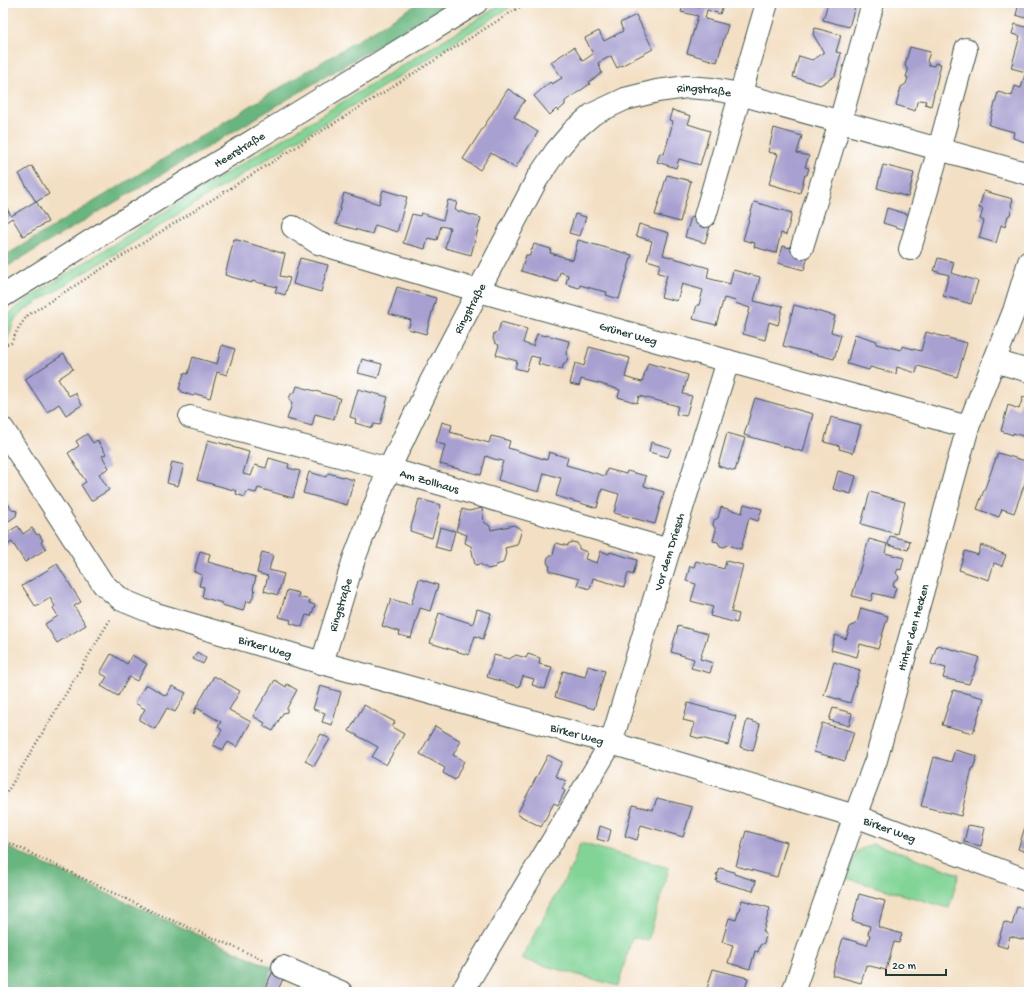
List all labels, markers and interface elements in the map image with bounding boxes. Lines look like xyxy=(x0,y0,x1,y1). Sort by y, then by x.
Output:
street label: Ringstraße xyxy=(676,82,733,101)
street label: Heerstraße xyxy=(212,129,269,172)
street label: Ringstraße xyxy=(452,281,490,337)
street label: Grüner Weg xyxy=(597,320,659,350)
street label: Am Zollhaus xyxy=(398,467,461,498)
street label: Vor dem Driesch xyxy=(652,511,689,594)
street label: Ringstraße xyxy=(327,576,357,634)
street label: Hinter den Hecken xyxy=(896,583,933,673)
street label: Birker Weg xyxy=(235,633,293,663)
street label: Birker Weg xyxy=(547,721,605,750)
street label: Birker Weg xyxy=(860,814,918,847)
scale bar xyxy=(886,951,946,977)
text: 20 m xyxy=(892,960,917,974)

